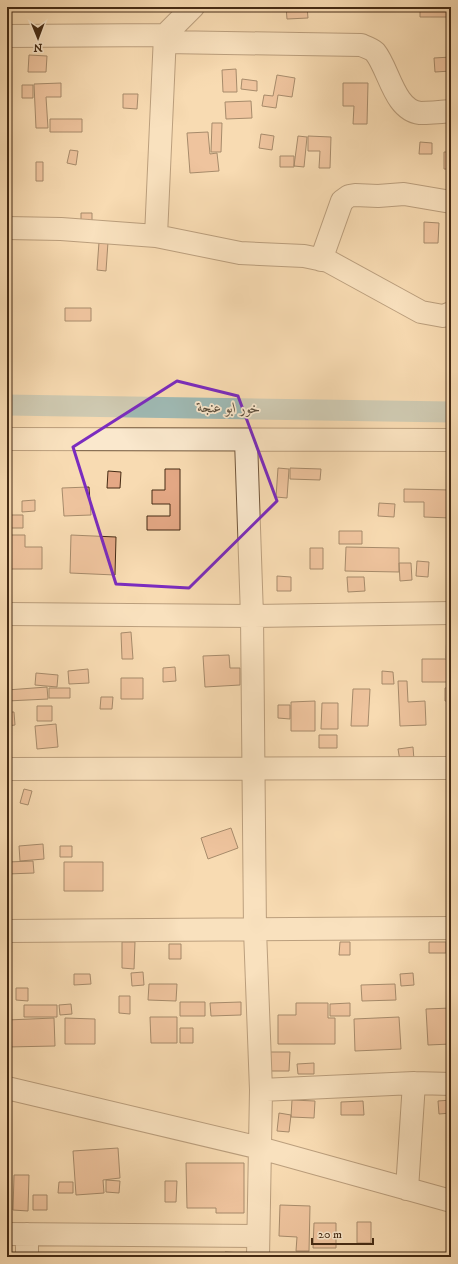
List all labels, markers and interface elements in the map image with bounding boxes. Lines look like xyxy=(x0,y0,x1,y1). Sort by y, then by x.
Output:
north arrow xyxy=(18,18,58,58)
text: N xyxy=(34,40,43,54)
water label: خور ابو عنجة xyxy=(195,398,261,418)
scale bar xyxy=(312,1220,373,1246)
text: 20 m xyxy=(318,1227,342,1242)

